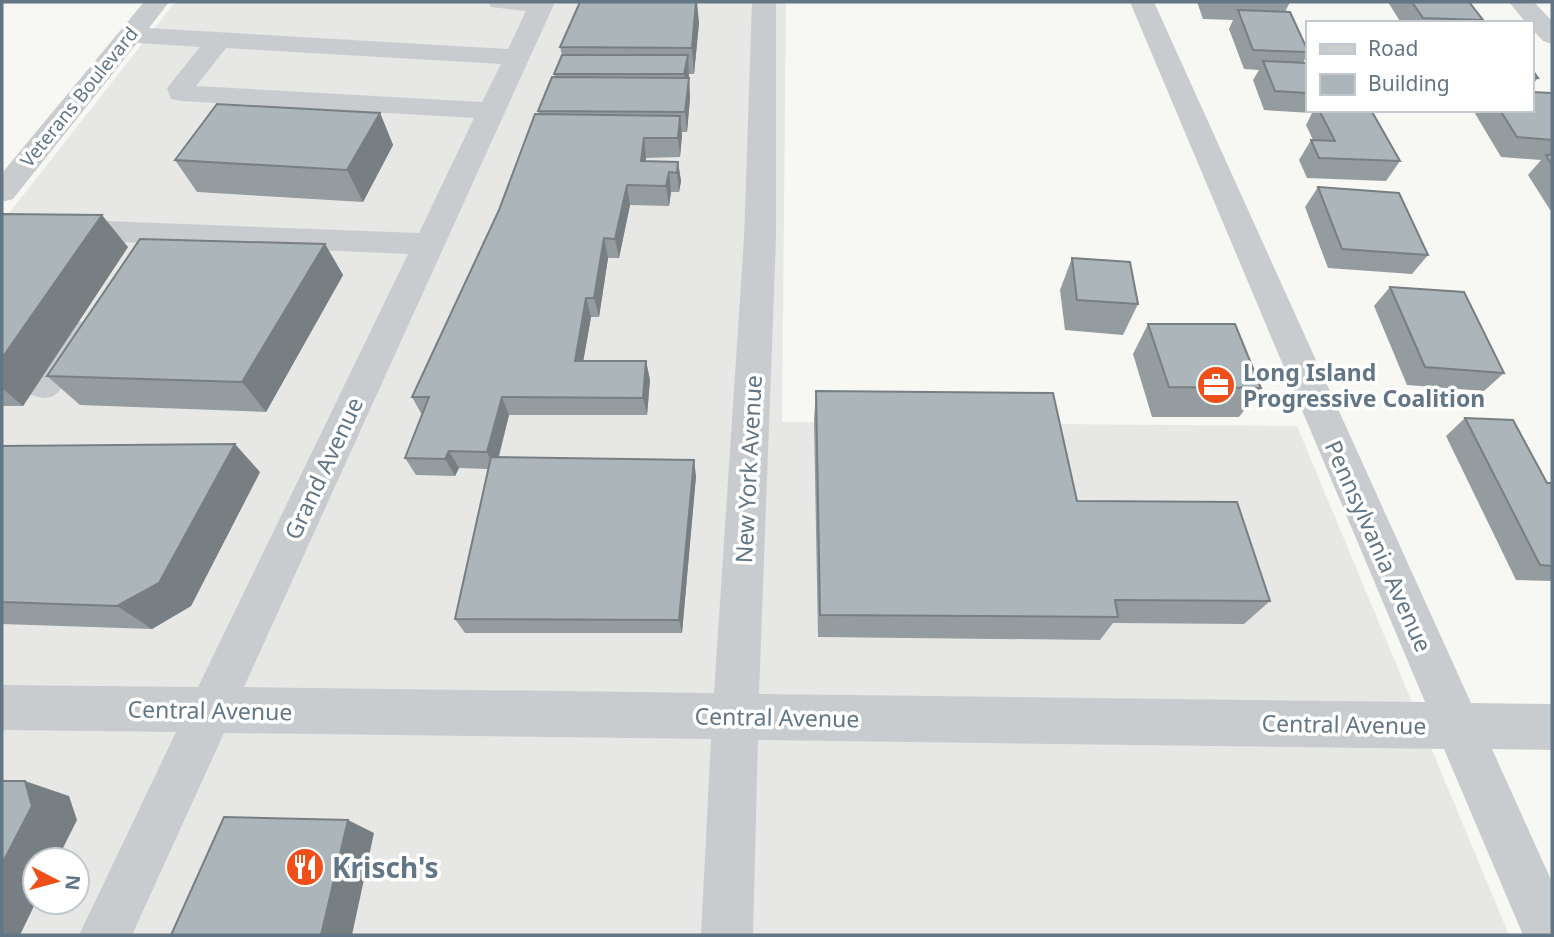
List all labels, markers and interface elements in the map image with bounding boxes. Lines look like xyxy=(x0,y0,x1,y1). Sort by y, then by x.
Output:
street label: Veterans Boulevard xyxy=(14,21,144,173)
legend xyxy=(1306,21,1533,112)
text: Road xyxy=(1368,34,1418,62)
text: Building xyxy=(1368,69,1450,97)
place label: Long Island Progressive Coalition xyxy=(1243,356,1485,414)
office icon: Long Island Progressive Coalition xyxy=(1195,364,1237,406)
street label: New York Avenue xyxy=(727,374,769,564)
street label: Grand Avenue xyxy=(276,392,370,544)
street label: Pennsylvania Avenue xyxy=(1318,435,1440,657)
street label: Central Avenue xyxy=(127,693,293,727)
street label: Central Avenue xyxy=(694,700,860,734)
street label: Central Avenue xyxy=(1261,707,1427,741)
north arrow xyxy=(21,846,91,916)
restaurant icon: Krisch's xyxy=(284,846,326,888)
place label: Krisch's xyxy=(332,848,439,886)
text: N xyxy=(59,874,87,892)

